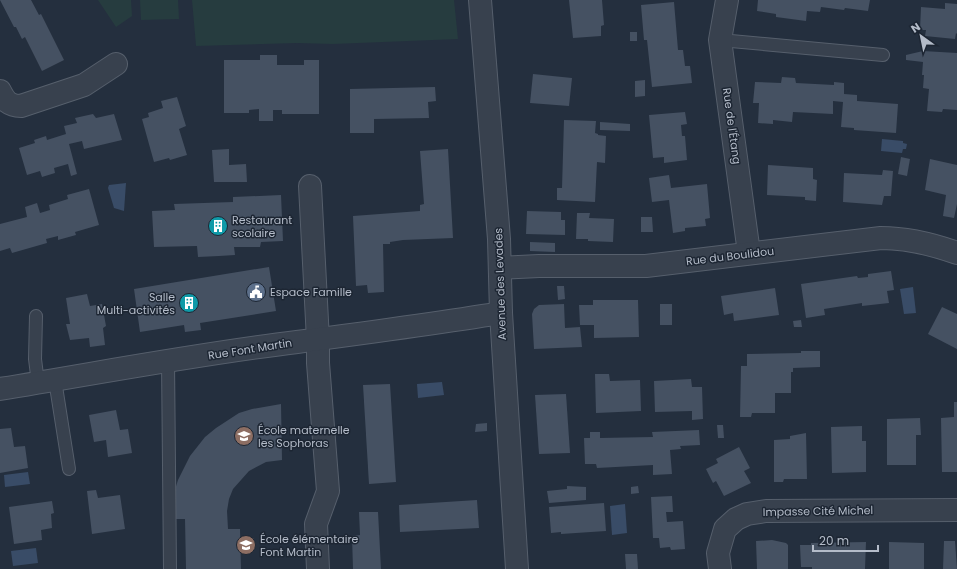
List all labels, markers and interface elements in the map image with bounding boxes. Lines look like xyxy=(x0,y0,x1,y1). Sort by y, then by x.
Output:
north arrow xyxy=(901,16,941,56)
text: N xyxy=(908,19,923,37)
street label: Rue de l'Étang xyxy=(719,87,745,165)
place label: Restaurant scolaire xyxy=(232,212,292,241)
building icon: Restaurant scolaire xyxy=(207,215,229,237)
street label: Avenue des Levades xyxy=(490,227,510,340)
street label: Rue du Boulidou xyxy=(685,243,775,269)
public building icon: Espace Famille xyxy=(245,281,267,303)
place label: Espace Famille xyxy=(270,284,352,300)
place label: Salle Multi-activités xyxy=(97,289,175,318)
building icon: Salle Multi-activités xyxy=(178,292,200,314)
street label: Rue Font Martin xyxy=(207,334,293,364)
place label: École maternelle les Sophoras xyxy=(258,422,350,451)
school or university icon: École maternelle les Sophoras xyxy=(233,425,255,447)
street label: Impasse Cité Michel xyxy=(763,502,873,520)
scale bar xyxy=(813,527,878,553)
place label: École élémentaire Font Martin xyxy=(260,531,359,560)
text: 20 m xyxy=(819,532,849,549)
school or university icon: École élémentaire Font Martin xyxy=(235,534,257,556)

